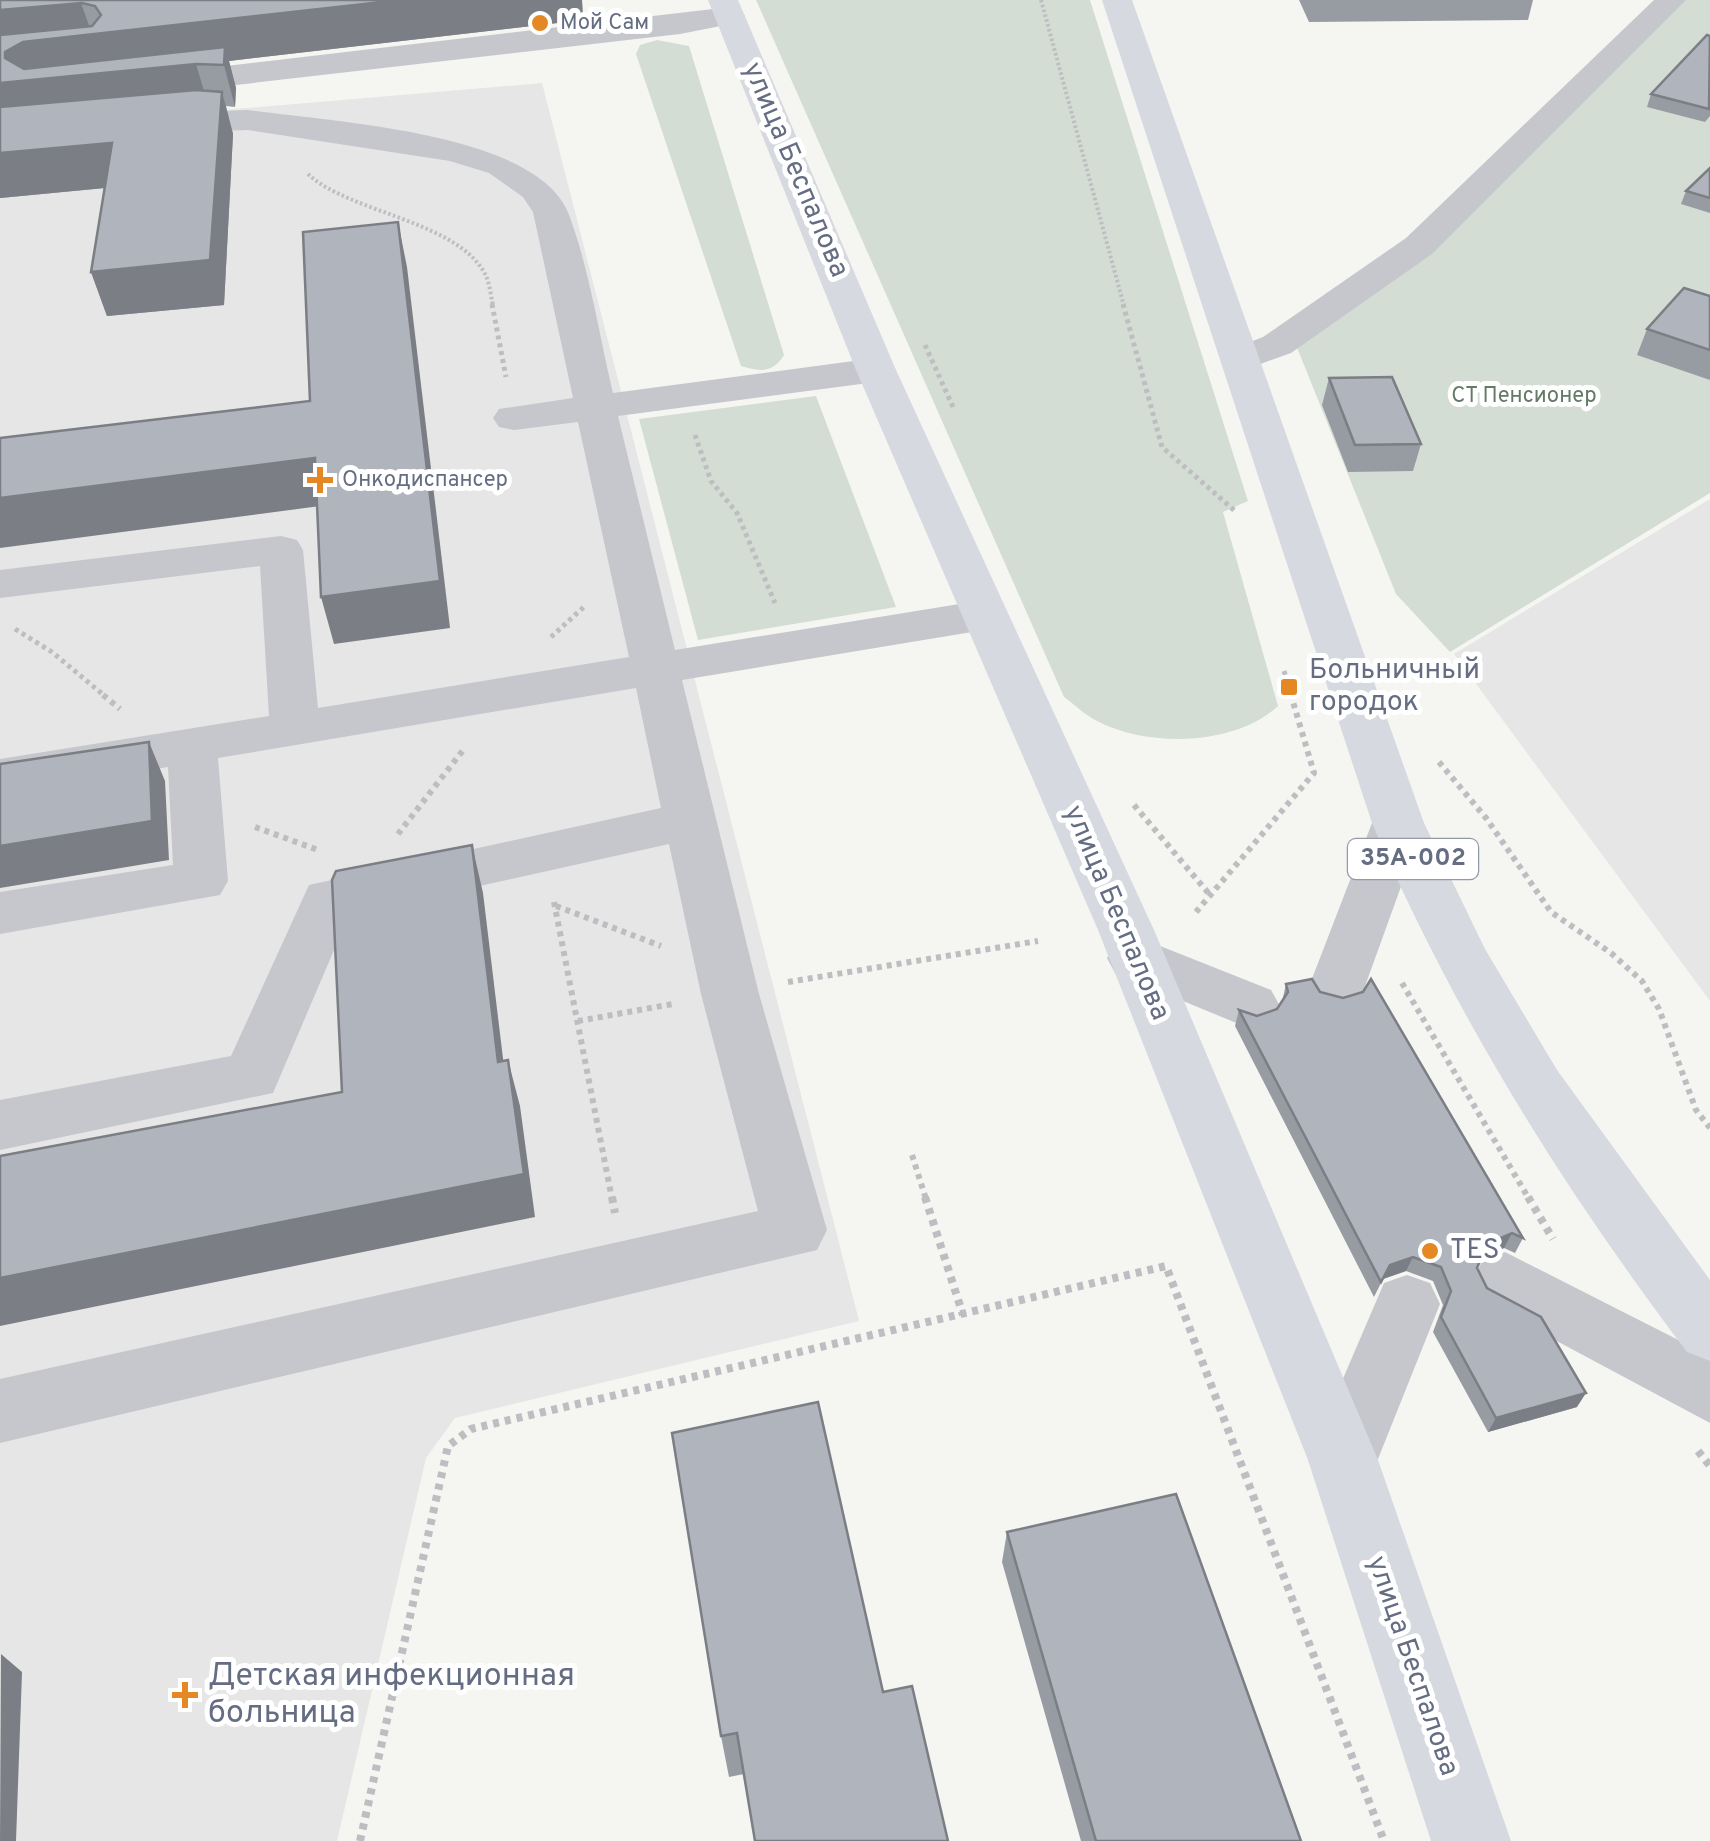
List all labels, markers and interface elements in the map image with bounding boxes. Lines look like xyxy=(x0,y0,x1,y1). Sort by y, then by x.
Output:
place label: Мой Сам xyxy=(560,10,649,37)
marker: Мой Сам xyxy=(529,12,551,34)
street label: улица Беспалова xyxy=(733,57,857,283)
park label: СТ Пенсионер xyxy=(1451,383,1597,410)
marker: Онкодиспансер xyxy=(307,467,333,493)
place label: Онкодиспансер xyxy=(342,467,508,494)
place label: Больничный городок xyxy=(1309,653,1480,721)
marker: Больничный городок xyxy=(1278,676,1300,698)
street label: улица Беспалова xyxy=(1054,800,1178,1026)
road number: 35А-002 xyxy=(1348,839,1478,879)
place label: TES xyxy=(1450,1233,1500,1269)
marker: TES xyxy=(1419,1240,1441,1262)
street label: улица Беспалова xyxy=(1357,1551,1467,1781)
place label: Детская инфекционная больница xyxy=(208,1657,575,1734)
marker: Детская инфекционная больница xyxy=(172,1682,198,1708)

